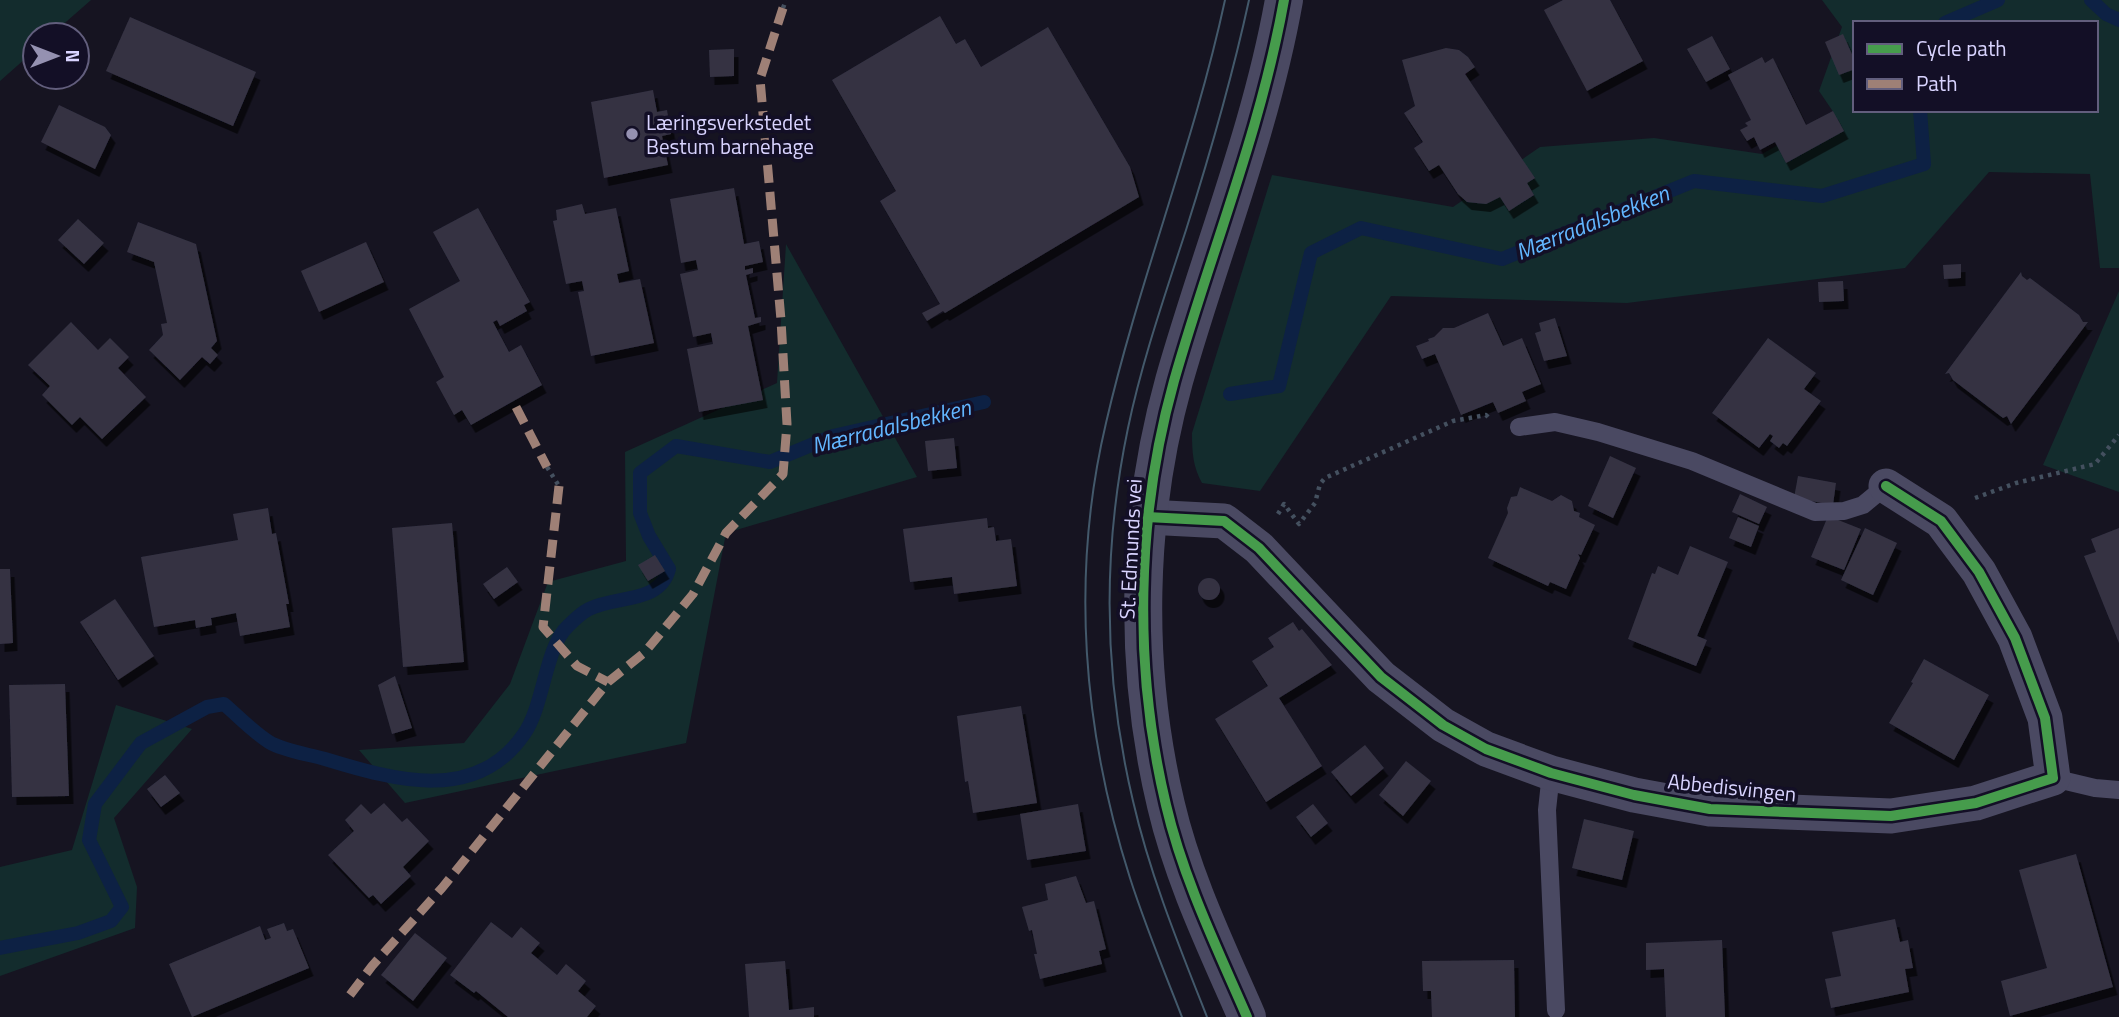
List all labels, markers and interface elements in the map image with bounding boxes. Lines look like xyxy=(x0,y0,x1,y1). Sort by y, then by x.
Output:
north arrow xyxy=(21,21,91,91)
legend xyxy=(1853,21,2098,112)
text: Cycle path xyxy=(1916,32,2007,64)
text: N xyxy=(59,49,88,63)
text: Path xyxy=(1916,67,1958,99)
place label: Læringsverkstedet Bestum barnehage xyxy=(646,106,814,162)
marker: Læringsverkstedet Bestum barnehage xyxy=(624,126,640,142)
water label: Mærradalsbekken xyxy=(1510,175,1675,269)
water label: Mærradalsbekken xyxy=(808,389,975,463)
street label: St. Edmunds vei xyxy=(1110,478,1150,620)
street label: Abbedisvingen xyxy=(1666,764,1798,810)

